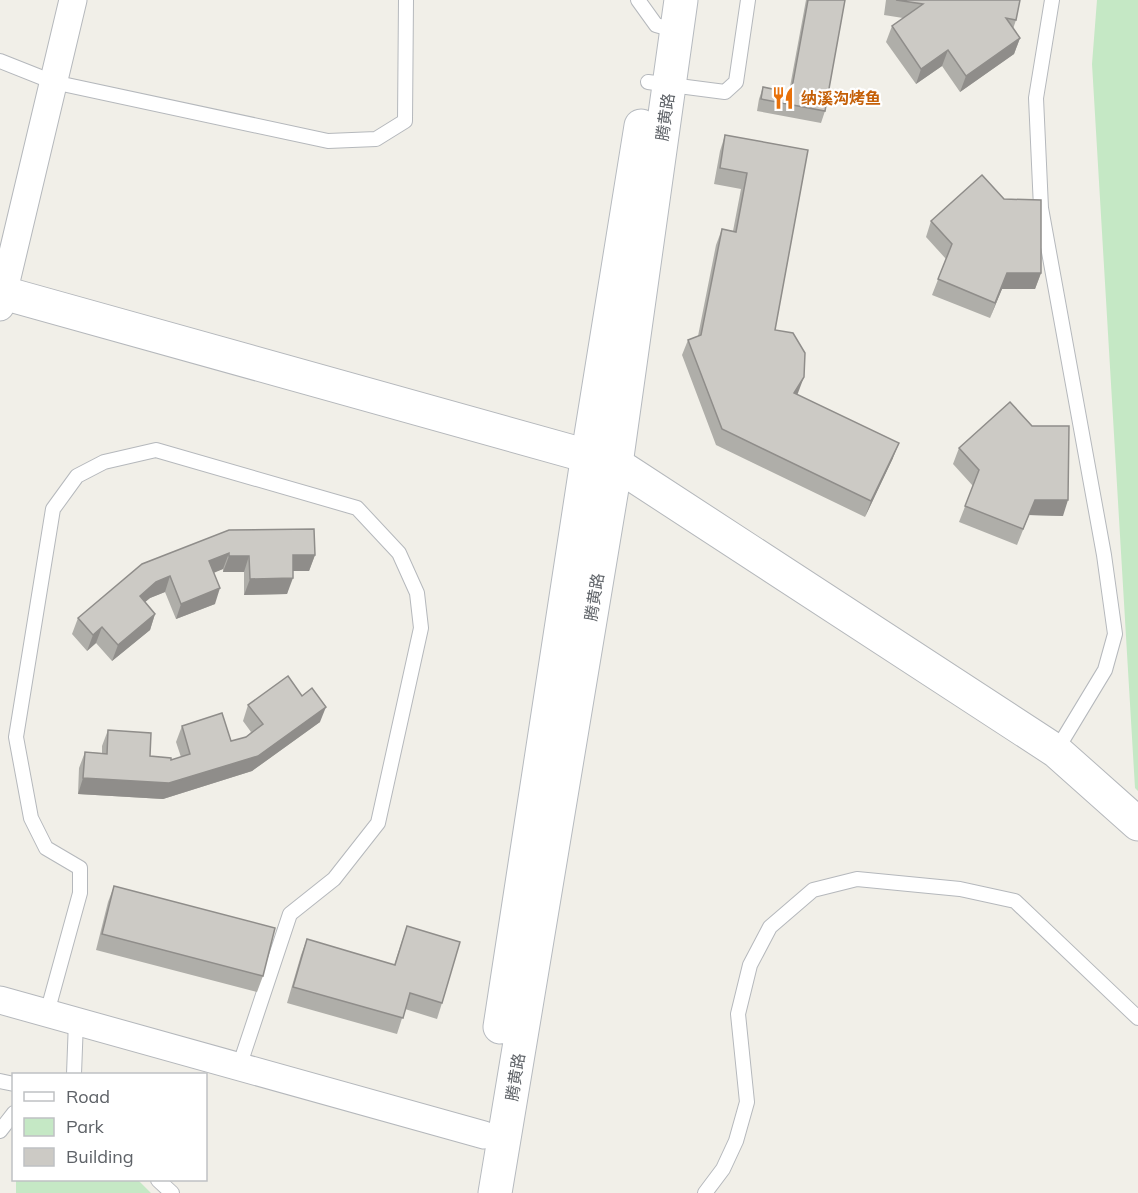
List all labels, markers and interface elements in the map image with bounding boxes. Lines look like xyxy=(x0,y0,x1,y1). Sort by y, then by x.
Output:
restaurant icon: 纳溪沟烤鱼 xyxy=(770,85,796,111)
place label: 纳溪沟烤鱼 xyxy=(801,88,881,108)
street label: 腾黄路 xyxy=(652,92,678,142)
street label: 腾黄路 xyxy=(580,572,608,622)
street label: 腾黄路 xyxy=(501,1052,529,1102)
legend xyxy=(12,1073,207,1181)
text: Road xyxy=(66,1085,110,1108)
text: Park xyxy=(66,1115,105,1138)
text: Building xyxy=(66,1145,134,1168)

